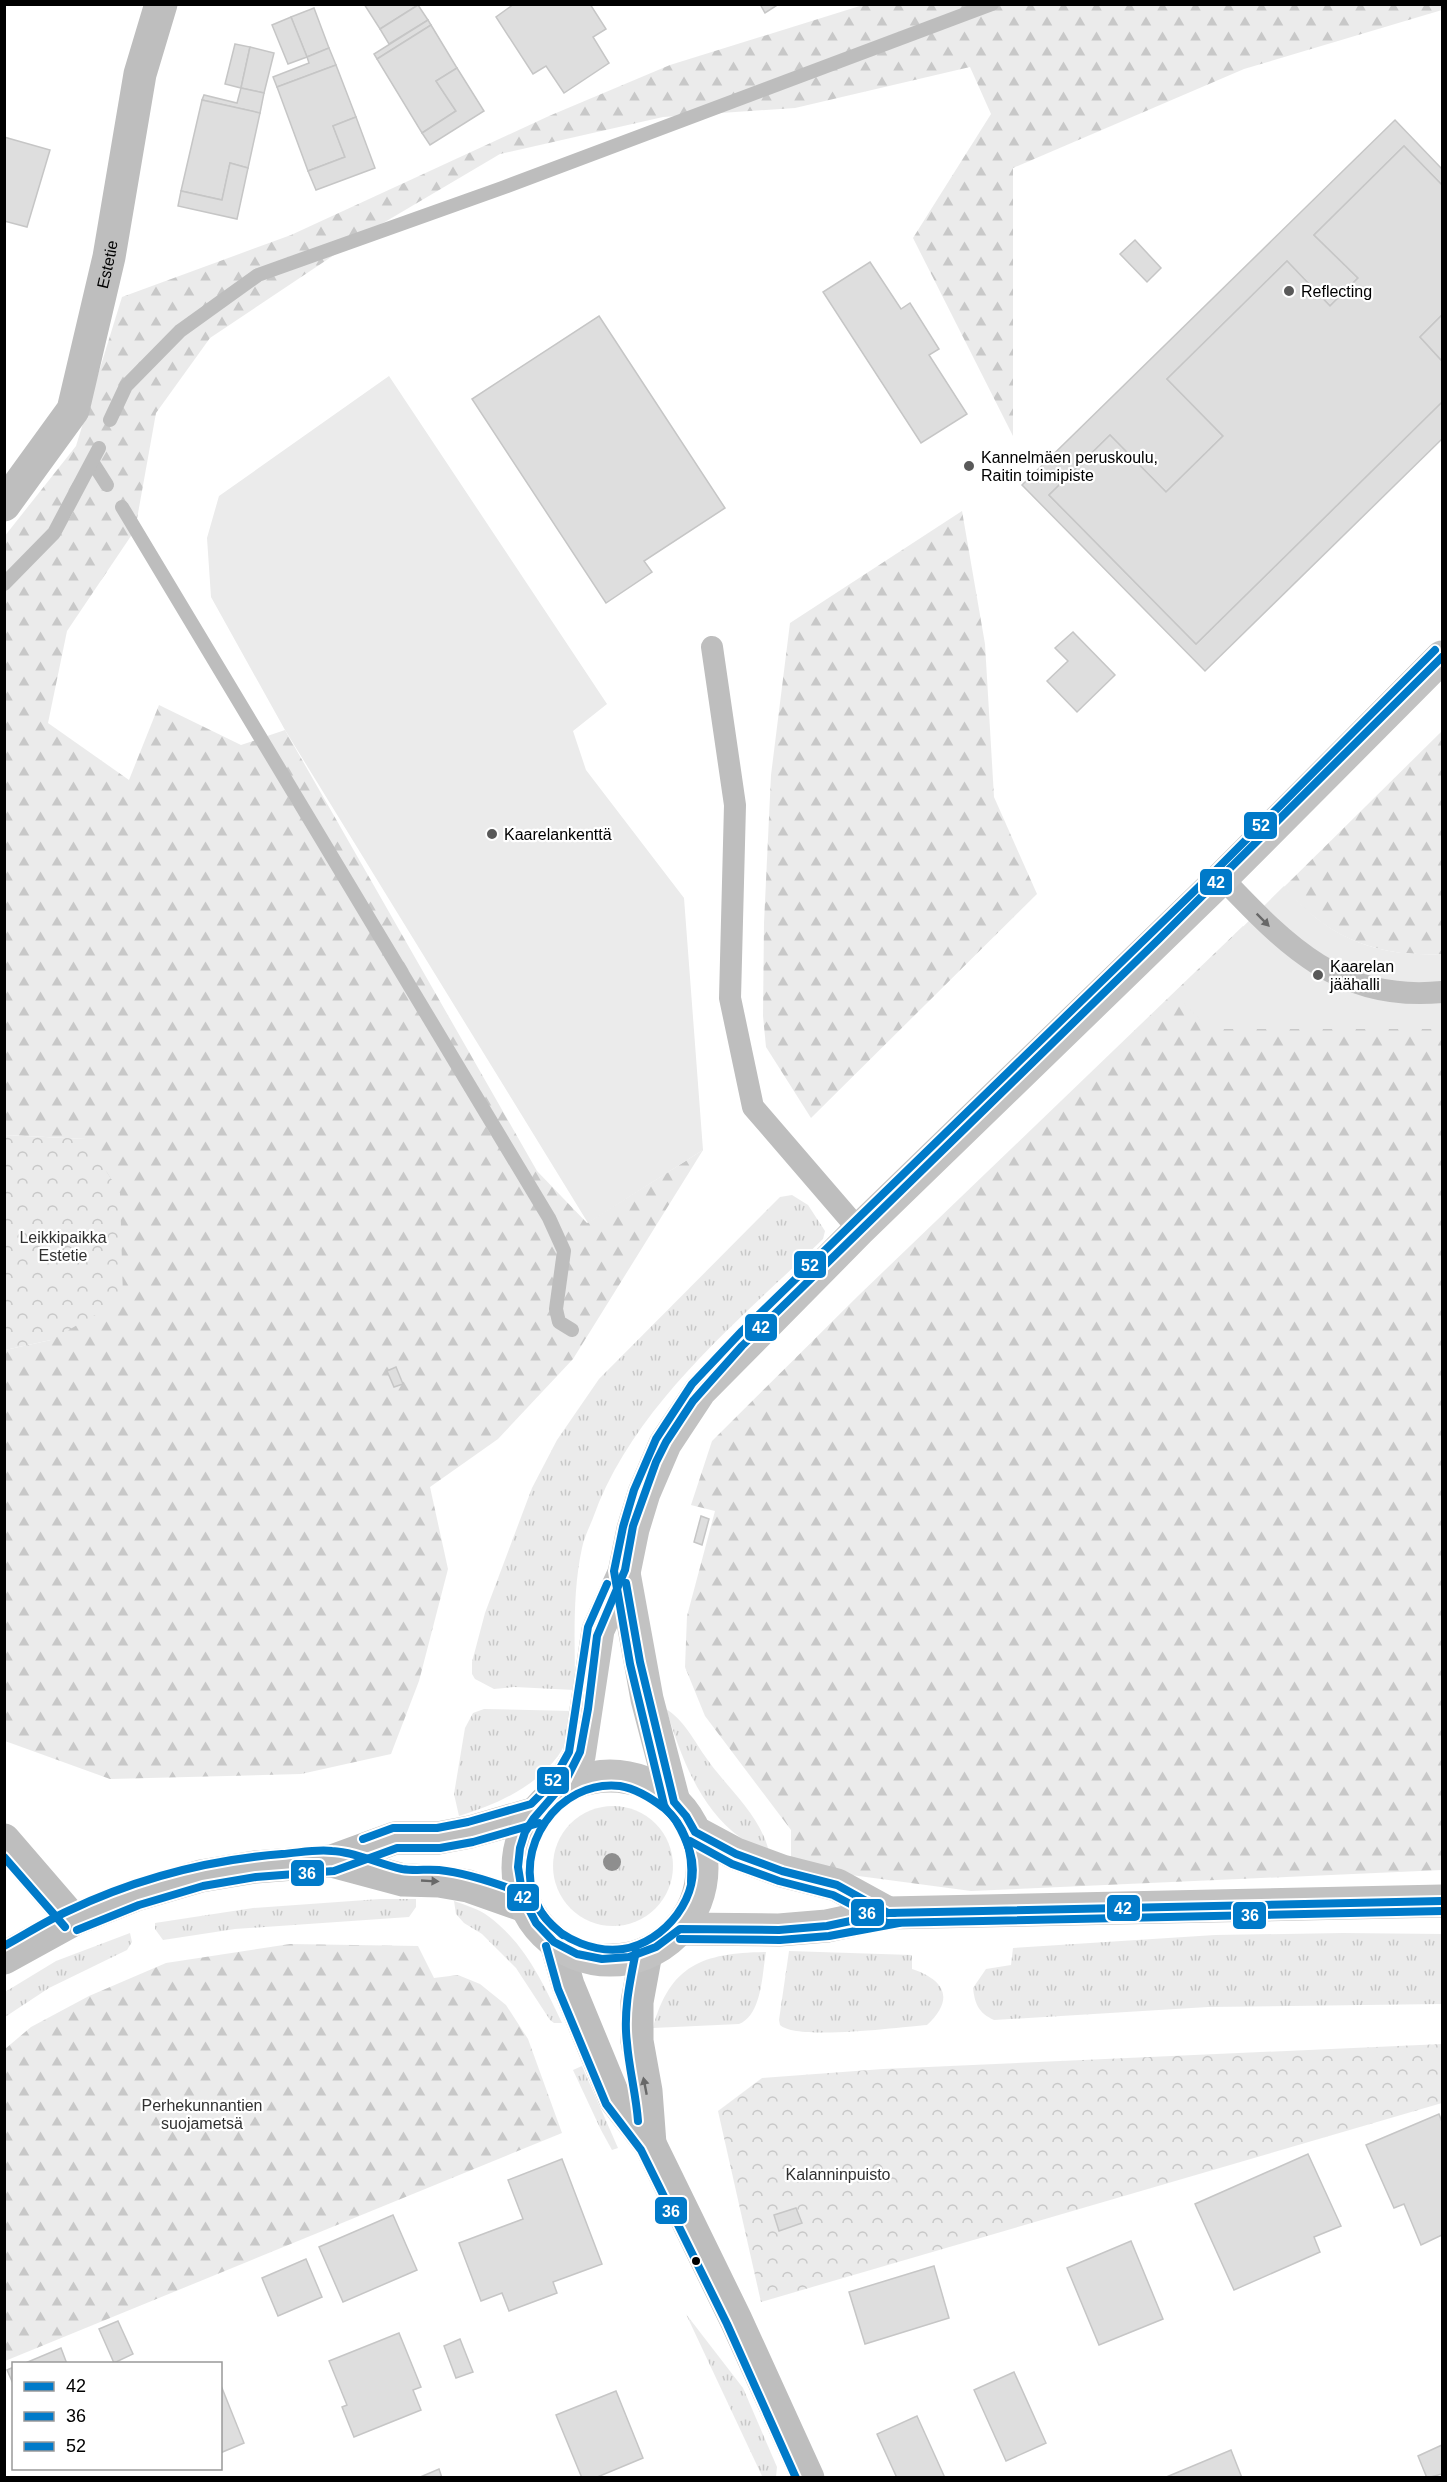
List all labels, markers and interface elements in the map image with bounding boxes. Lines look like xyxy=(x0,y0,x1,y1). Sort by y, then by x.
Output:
street label: Estetie xyxy=(93,239,120,290)
place label: Reflecting xyxy=(1301,283,1372,300)
marker: Reflecting xyxy=(1282,284,1296,298)
place label: Kannelmäen peruskoulu, Raitin toimipiste xyxy=(981,449,1158,484)
marker: Kannelmäen peruskoulu, Raitin toimipiste xyxy=(962,459,976,473)
line badge: 52 xyxy=(1243,811,1278,840)
text: 52 xyxy=(1252,817,1270,834)
place label: Kaarelankenttä xyxy=(504,826,612,843)
marker: Kaarelankenttä xyxy=(485,827,499,841)
line badge: 42 xyxy=(1199,868,1233,896)
text: 42 xyxy=(1207,874,1225,891)
one-way arrow xyxy=(1255,912,1269,926)
place label: Kaarelan jäähalli xyxy=(1329,958,1394,993)
marker: Kaarelan jäähalli xyxy=(1311,968,1325,982)
park label: Leikkipaikka Estetie xyxy=(19,1229,107,1264)
line badge: 52 xyxy=(793,1250,827,1279)
text: 52 xyxy=(801,1257,819,1274)
line badge: 42 xyxy=(744,1313,778,1342)
text: 42 xyxy=(752,1319,770,1336)
line badge: 52 xyxy=(536,1766,570,1795)
text: 52 xyxy=(544,1772,562,1789)
line badge: 36 xyxy=(290,1859,325,1887)
text: 36 xyxy=(298,1865,316,1882)
one-way arrow xyxy=(421,1876,440,1885)
line badge: 42 xyxy=(506,1883,540,1912)
text: 42 xyxy=(514,1889,532,1906)
line badge: 42 xyxy=(1106,1894,1141,1922)
line badge: 36 xyxy=(850,1898,885,1927)
text: 42 xyxy=(1114,1900,1132,1917)
line badge: 36 xyxy=(1232,1901,1267,1930)
text: 36 xyxy=(858,1905,876,1922)
text: 36 xyxy=(1241,1907,1259,1924)
one-way arrow xyxy=(640,2076,649,2095)
park label: Perhekunnantien suojametsä xyxy=(142,2097,262,2132)
park label: Kalanninpuisto xyxy=(786,2166,891,2183)
line badge: 36 xyxy=(654,2196,688,2225)
text: 36 xyxy=(662,2203,680,2220)
unlabelled marker xyxy=(690,2255,702,2267)
legend xyxy=(12,2362,222,2470)
text: 42 xyxy=(66,2376,86,2396)
text: 36 xyxy=(66,2406,86,2426)
text: 52 xyxy=(66,2436,86,2456)

